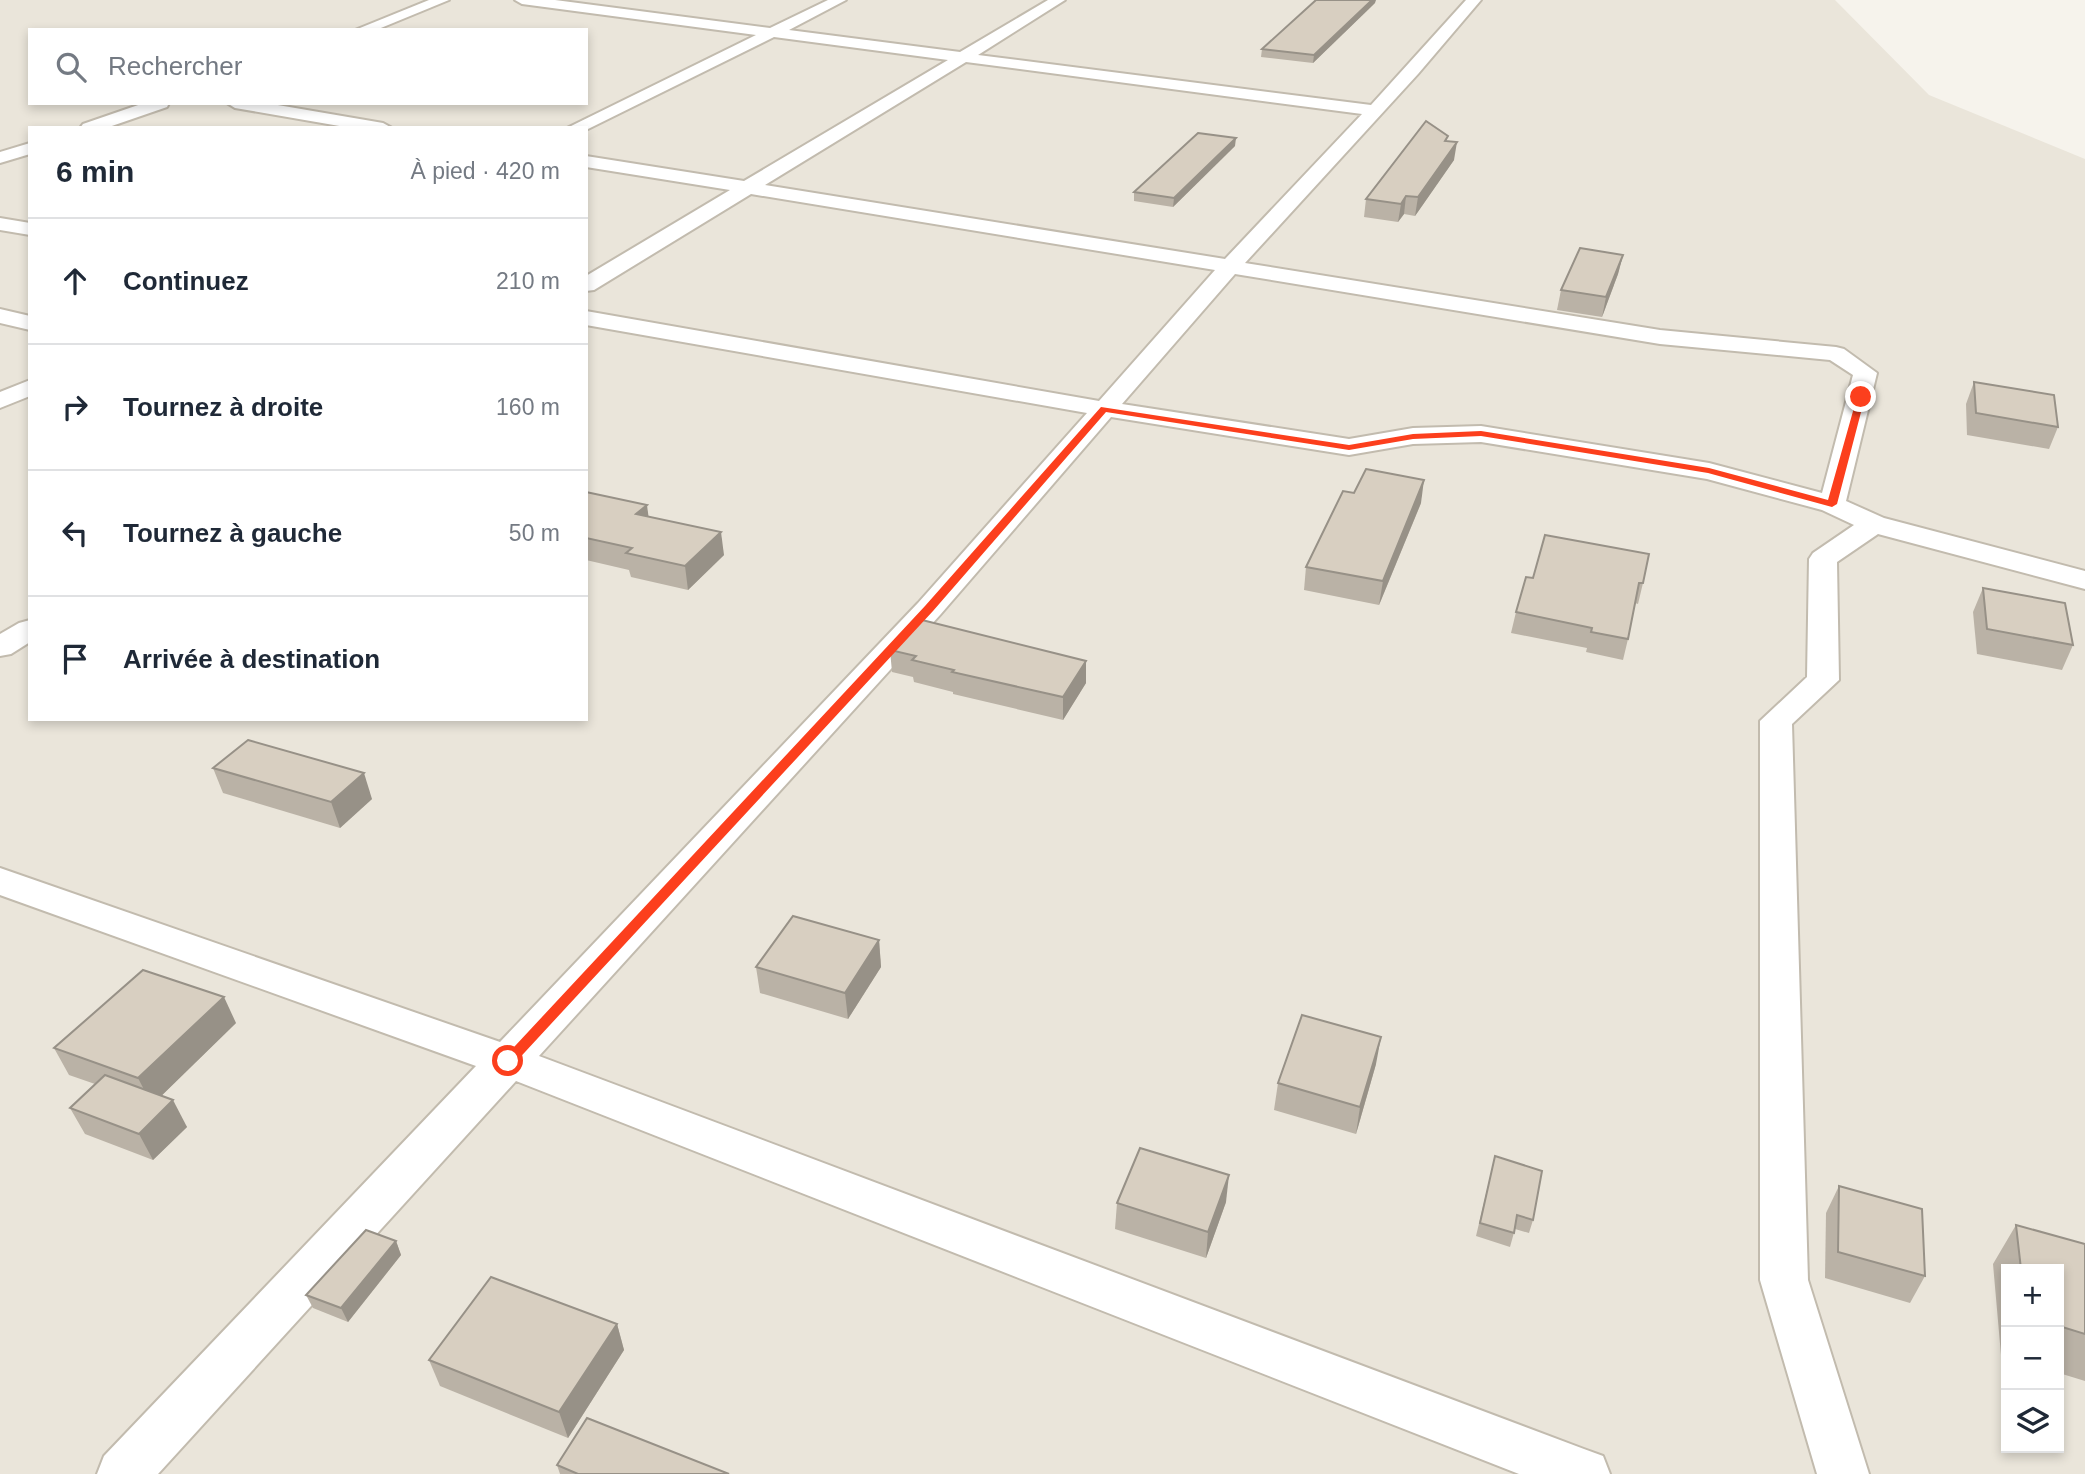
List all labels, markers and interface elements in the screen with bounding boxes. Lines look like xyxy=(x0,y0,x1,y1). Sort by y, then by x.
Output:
search box xyxy=(28,28,588,105)
icon: search xyxy=(52,48,90,86)
text: Rechercher xyxy=(108,51,242,81)
text: 6 min xyxy=(56,155,134,188)
text: À pied · 420 m xyxy=(410,158,560,184)
icon: ahead xyxy=(56,262,94,300)
text: Continuez xyxy=(123,266,249,296)
text: 210 m xyxy=(496,268,560,294)
route end xyxy=(1845,381,1876,412)
icon: right xyxy=(56,388,94,426)
text: Tournez à droite xyxy=(123,392,323,422)
text: 160 m xyxy=(496,394,560,420)
icon: left xyxy=(56,514,94,552)
text: Tournez à gauche xyxy=(123,518,342,548)
text: 50 m xyxy=(509,520,560,546)
icon: arrive xyxy=(56,640,94,678)
text: Arrivée à destination xyxy=(123,644,380,674)
route start xyxy=(492,1045,523,1076)
map controls xyxy=(2001,1264,2064,1453)
button: + xyxy=(2001,1264,2064,1327)
button: − xyxy=(2001,1327,2064,1390)
button: layers xyxy=(2001,1390,2064,1453)

